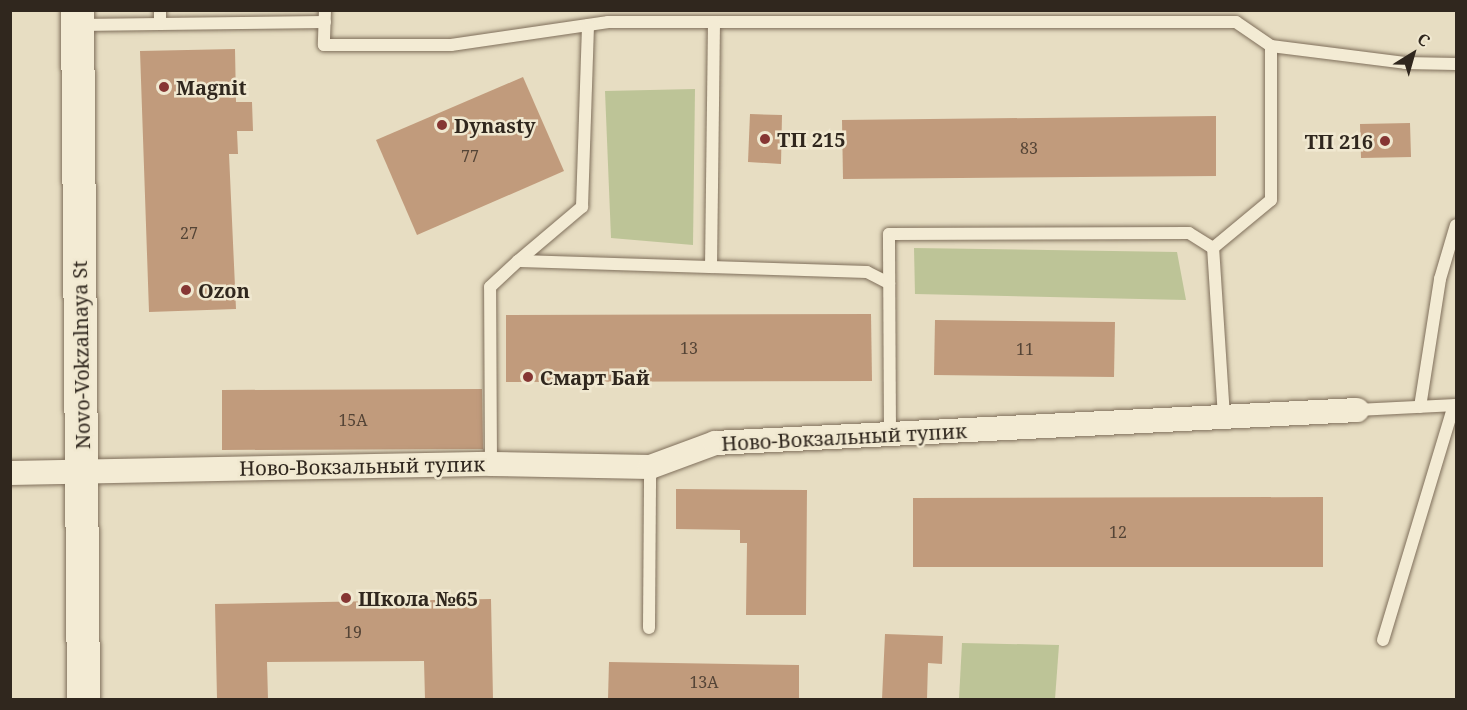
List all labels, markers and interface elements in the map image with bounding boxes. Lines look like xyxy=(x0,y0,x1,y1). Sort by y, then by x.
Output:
north arrow xyxy=(1383,24,1443,84)
text: С xyxy=(1413,28,1435,52)
place label: Magnit xyxy=(176,75,247,99)
marker: Magnit xyxy=(157,80,171,94)
place label: Dynasty xyxy=(454,113,536,137)
marker: Dynasty xyxy=(435,118,449,132)
place label: ТП 215 xyxy=(777,127,846,151)
place label: ТП 216 xyxy=(1304,129,1373,153)
marker: ТП 215 xyxy=(758,132,772,146)
marker: ТП 216 xyxy=(1378,134,1392,148)
house number: 83 xyxy=(1020,138,1038,158)
house number: 77 xyxy=(461,146,479,166)
house number: 27 xyxy=(180,223,198,243)
street label: Novo-Vokzalnaya St xyxy=(67,260,95,450)
place label: Ozon xyxy=(198,278,250,302)
marker: Ozon xyxy=(179,283,193,297)
house number: 13 xyxy=(680,338,698,358)
house number: 11 xyxy=(1016,339,1034,359)
place label: Смарт Бай xyxy=(540,365,649,389)
marker: Смарт Бай xyxy=(521,370,535,384)
house number: 15А xyxy=(338,410,368,430)
street label: Ново-Вокзальный тупик xyxy=(721,419,967,455)
street label: Ново-Вокзальный тупик xyxy=(239,452,485,480)
house number: 12 xyxy=(1109,522,1127,542)
place label: Школа №65 xyxy=(358,586,478,610)
marker: Школа №65 xyxy=(339,591,353,605)
house number: 19 xyxy=(344,622,362,642)
house number: 13А xyxy=(689,672,719,692)

